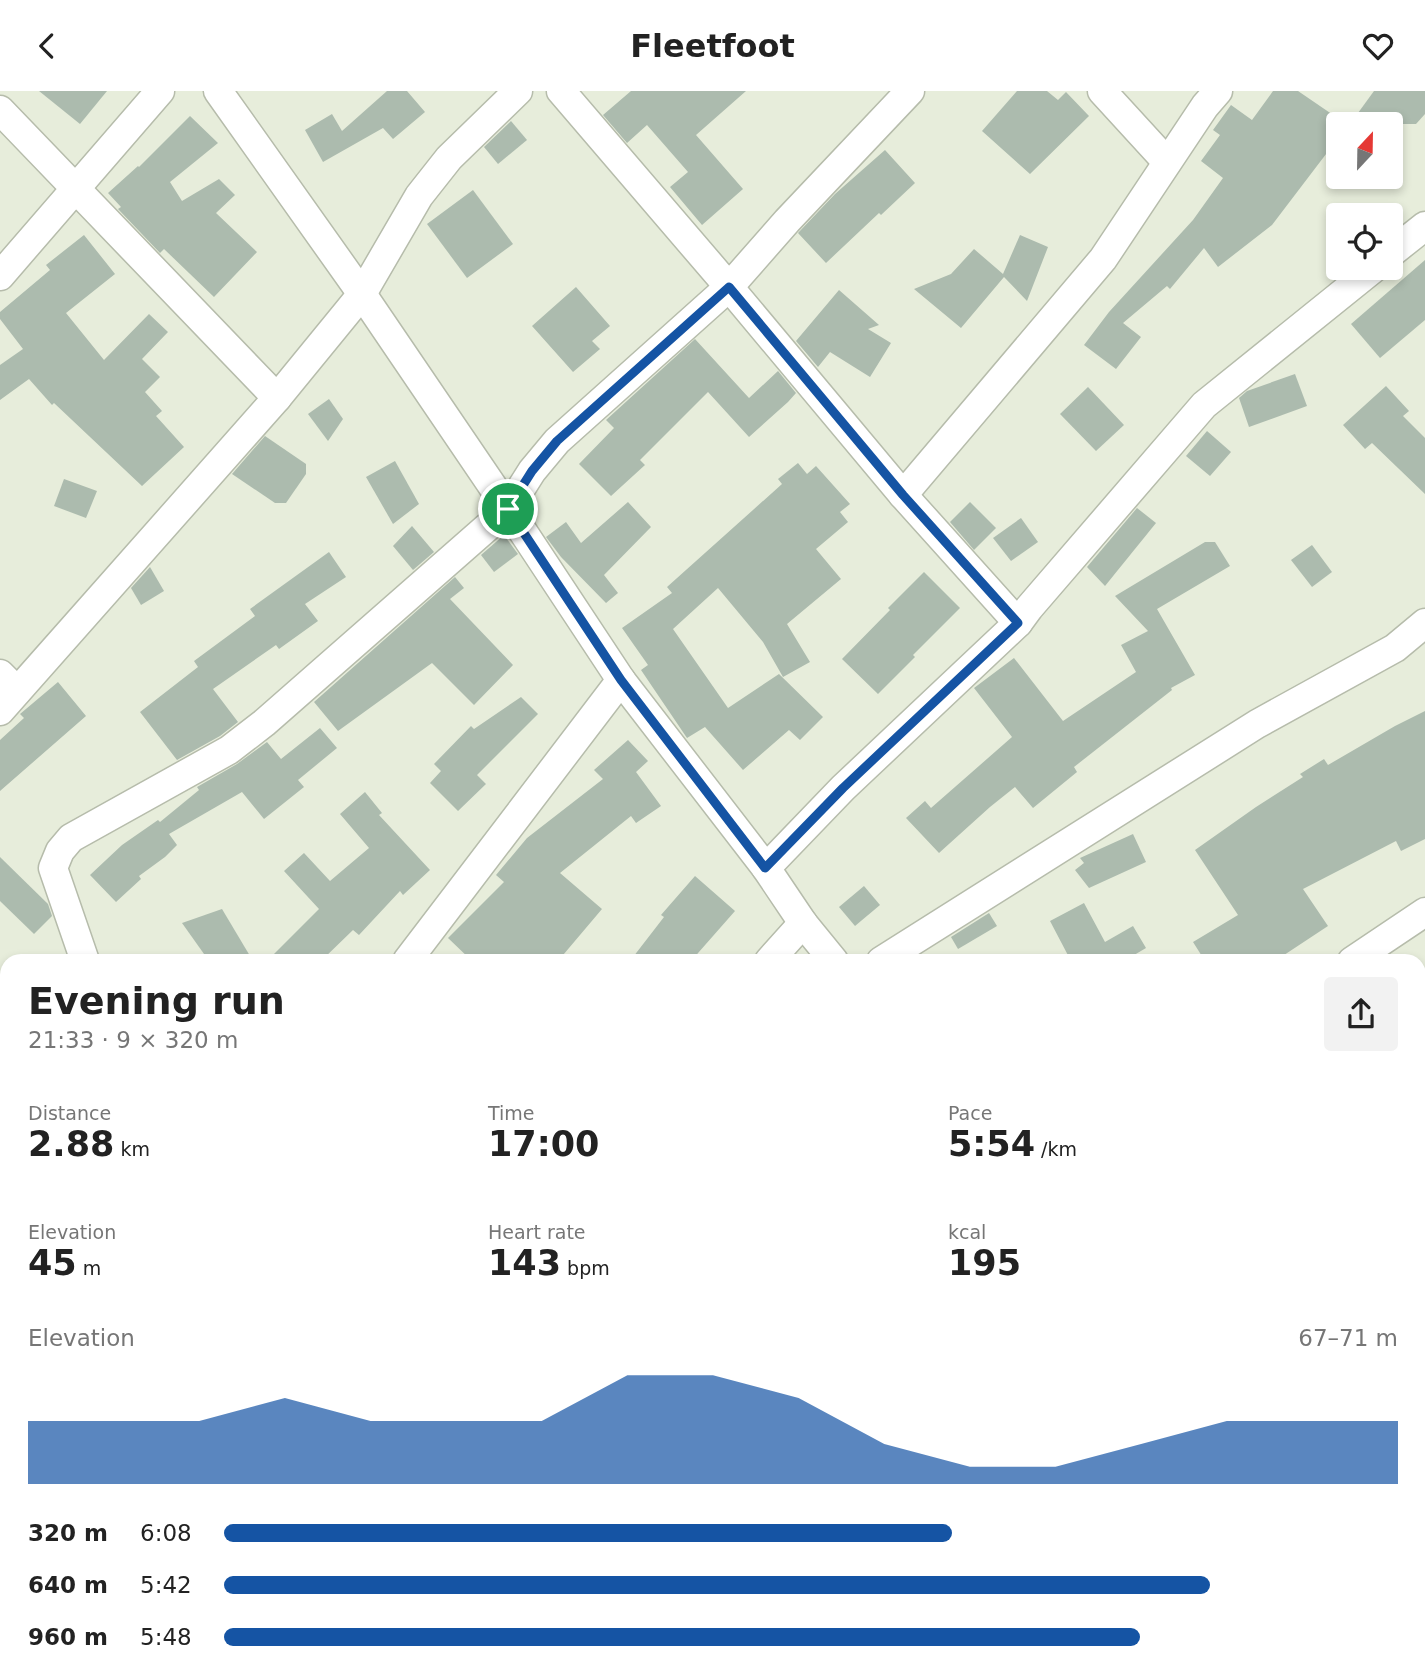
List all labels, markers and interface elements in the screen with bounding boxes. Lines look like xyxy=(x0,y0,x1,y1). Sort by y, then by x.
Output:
icon: back xyxy=(28,27,66,65)
text: Fleetfoot xyxy=(630,27,795,65)
icon: heart xyxy=(1359,27,1397,65)
north arrow xyxy=(1326,112,1404,189)
map controls xyxy=(1326,112,1403,280)
button: locate xyxy=(1326,203,1403,280)
pin xyxy=(478,479,538,539)
icon: arrive xyxy=(489,490,527,528)
button: share xyxy=(1324,977,1398,1051)
text: Evening run xyxy=(28,979,285,1023)
text: 21:33 · 9 × 320 m xyxy=(28,1027,238,1053)
text: Distance xyxy=(28,1102,111,1124)
text: Time xyxy=(488,1102,535,1124)
text: Pace xyxy=(948,1102,992,1124)
text: 2.88 xyxy=(28,1124,114,1164)
text: 17:00 xyxy=(488,1124,599,1164)
text: 5:54 xyxy=(948,1124,1035,1164)
text: km xyxy=(114,1138,150,1160)
text: /km xyxy=(1035,1138,1077,1160)
text: Elevation xyxy=(28,1221,116,1243)
text: Heart rate xyxy=(488,1221,586,1243)
text: kcal xyxy=(948,1221,986,1243)
text: 45 xyxy=(28,1243,77,1283)
text: 143 xyxy=(488,1243,561,1283)
text: 195 xyxy=(948,1243,1021,1283)
text: m xyxy=(77,1257,101,1279)
text: bpm xyxy=(561,1257,610,1279)
text: Elevation xyxy=(28,1325,135,1351)
text: 67–71 m xyxy=(1298,1325,1398,1351)
text: 320 m xyxy=(28,1520,108,1546)
text: 6:08 xyxy=(140,1520,192,1546)
text: 640 m xyxy=(28,1572,108,1598)
text: 5:42 xyxy=(140,1572,192,1598)
text: 960 m xyxy=(28,1624,108,1650)
text: 5:48 xyxy=(140,1624,192,1650)

